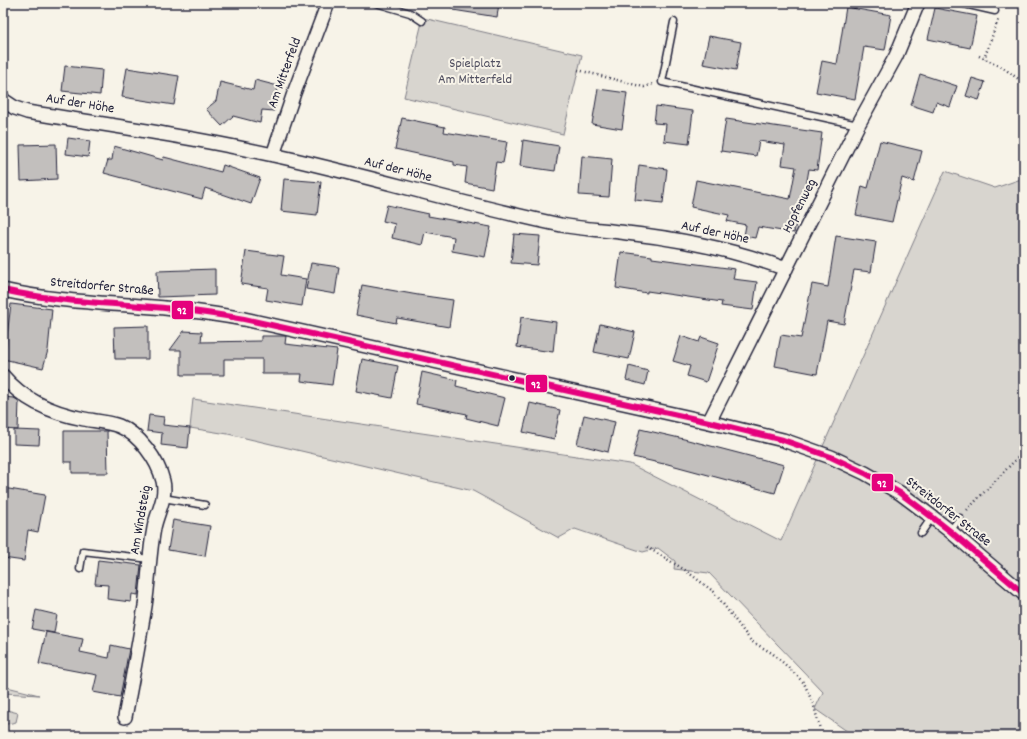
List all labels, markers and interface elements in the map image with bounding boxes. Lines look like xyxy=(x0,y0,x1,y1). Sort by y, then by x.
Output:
street label: Am Mitterfeld xyxy=(263,35,307,111)
park label: Spielplatz Am Mitterfeld xyxy=(438,54,512,90)
street label: Auf der Höhe xyxy=(44,89,116,119)
street label: Auf der Höhe xyxy=(362,152,434,188)
street label: Hopfenweg xyxy=(778,175,822,237)
street label: Auf der Höhe xyxy=(679,216,751,250)
street label: Streitdorfer Straße xyxy=(49,273,155,301)
line badge: 92 xyxy=(171,300,194,320)
text: 92 xyxy=(177,304,187,320)
unlabelled marker xyxy=(507,373,517,383)
line badge: 92 xyxy=(525,374,548,393)
text: 92 xyxy=(531,378,541,394)
street label: Streitdorfer Straße xyxy=(901,472,995,552)
line badge: 92 xyxy=(871,473,894,492)
text: 92 xyxy=(877,477,887,493)
street label: Am Windsteig xyxy=(125,484,157,556)

